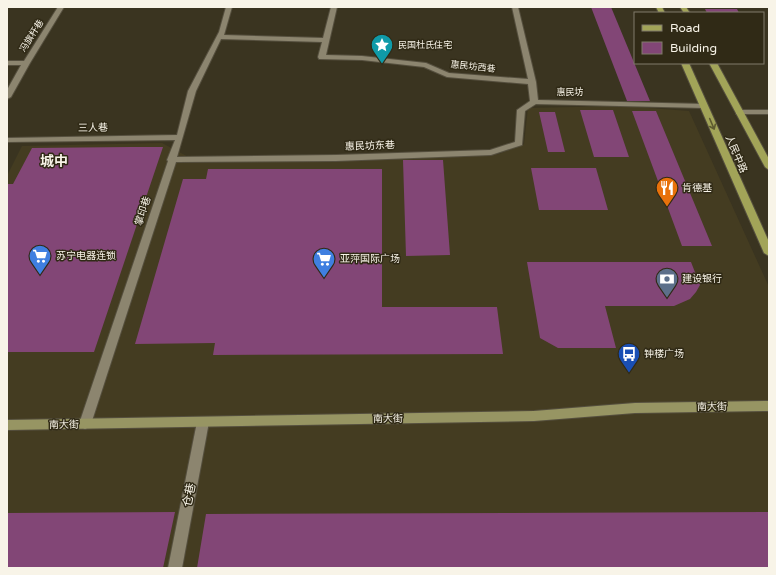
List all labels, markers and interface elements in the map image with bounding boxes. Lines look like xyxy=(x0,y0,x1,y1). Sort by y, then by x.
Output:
legend xyxy=(634,12,764,64)
street label: 冯旗杆巷 xyxy=(18,18,46,54)
text: Road xyxy=(670,21,700,35)
place icon: 民国杜氏住宅 xyxy=(369,32,395,65)
place label: 民国杜氏住宅 xyxy=(398,40,452,51)
text: Building xyxy=(670,41,717,55)
street label: 惠民坊西巷 xyxy=(450,58,496,75)
street label: 惠民坊 xyxy=(556,86,584,98)
one-way arrow xyxy=(709,118,716,130)
street label: 三人巷 xyxy=(78,122,108,134)
street label: 人民中路 xyxy=(723,133,749,175)
street label: 惠民坊东巷 xyxy=(345,139,395,153)
district label: 城中 xyxy=(40,153,68,170)
restaurant icon: 肯德基 xyxy=(654,175,680,208)
place label: 肯德基 xyxy=(682,182,712,194)
street label: 掌印巷 xyxy=(133,195,153,227)
supermarket icon: 苏宁电器连锁 xyxy=(27,243,53,276)
supermarket icon: 亚萍国际广场 xyxy=(311,246,337,279)
place label: 苏宁电器连锁 xyxy=(56,250,116,262)
place label: 亚萍国际广场 xyxy=(340,253,400,265)
bank icon: 建设银行 xyxy=(654,266,680,299)
place label: 建设银行 xyxy=(682,273,722,285)
bus stop icon: 钟楼广场 xyxy=(616,341,642,374)
place label: 钟楼广场 xyxy=(644,348,684,360)
street label: 南大街 xyxy=(697,401,727,413)
street label: 南大街 xyxy=(373,413,403,425)
street label: 南大街 xyxy=(49,419,79,431)
street label: 仓巷 xyxy=(180,482,198,508)

